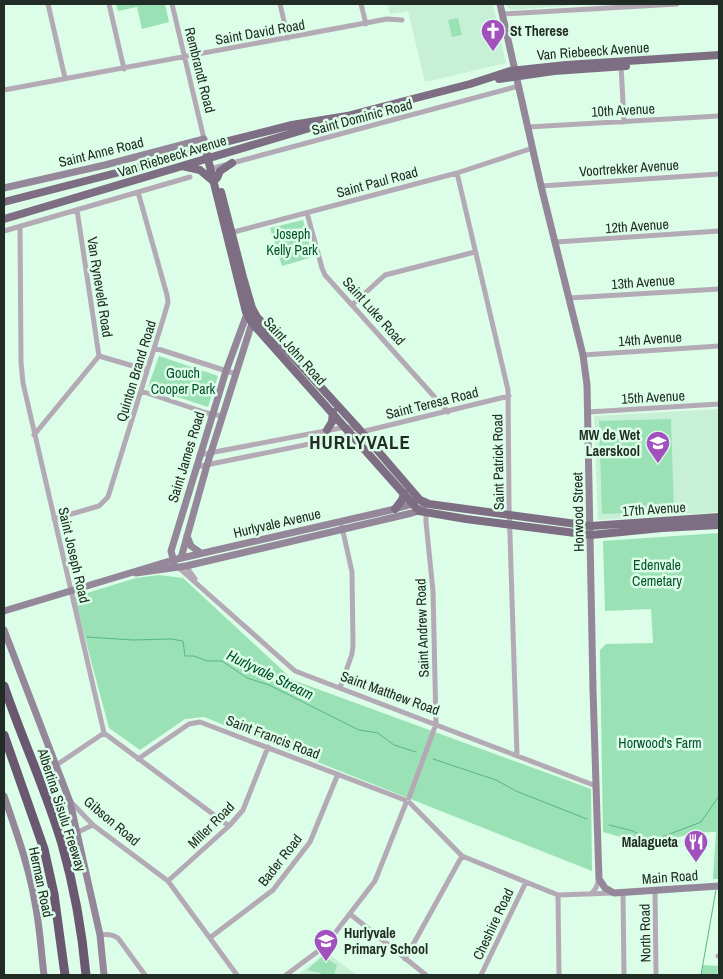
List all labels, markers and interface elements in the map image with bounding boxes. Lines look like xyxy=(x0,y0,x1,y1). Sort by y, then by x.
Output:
street label: Saint David Road xyxy=(214,15,306,49)
church icon: St Therese xyxy=(480,18,506,52)
place label: St Therese xyxy=(510,22,569,40)
street label: Rembrandt Road xyxy=(181,25,219,115)
street label: Van Riebeeck Avenue xyxy=(536,38,650,64)
street label: Saint Dominic Road xyxy=(310,95,414,139)
street label: 10th Avenue xyxy=(591,99,655,121)
street label: Van Riebeeck Avenue xyxy=(116,131,228,181)
street label: Saint Anne Road xyxy=(57,133,145,171)
street label: Voortrekker Avenue xyxy=(578,156,680,180)
street label: Saint Paul Road xyxy=(334,162,420,202)
street label: 12th Avenue xyxy=(605,215,669,237)
park label: Joseph Kelly Park xyxy=(266,225,318,259)
street label: Van Ryneveld Road xyxy=(83,236,117,338)
street label: 13th Avenue xyxy=(611,271,675,293)
street label: Saint Luke Road xyxy=(339,273,409,349)
street label: Saint John Road xyxy=(260,313,330,389)
street label: Quinton Brand Road xyxy=(112,318,160,424)
street label: 14th Avenue xyxy=(618,328,682,350)
park label: Gouch Cooper Park xyxy=(151,364,215,398)
street label: Saint Teresa Road xyxy=(384,383,480,423)
street label: 15th Avenue xyxy=(621,386,685,408)
street label: Saint James Road xyxy=(164,409,208,505)
street label: Saint Patrick Road xyxy=(488,414,508,510)
place label: MW de Wet Laerskool xyxy=(579,426,640,460)
district label: HURLYVALE xyxy=(309,429,411,455)
school or university icon: MW de Wet Laerskool xyxy=(645,430,671,464)
street label: Horwood Street xyxy=(568,472,588,552)
street label: 17th Avenue xyxy=(622,498,686,520)
street label: Hurlyvale Avenue xyxy=(232,504,322,542)
street label: Saint Joseph Road xyxy=(54,505,94,605)
park label: Edenvale Cemetary xyxy=(632,556,682,590)
street label: Saint Andrew Road xyxy=(411,578,433,678)
water label: Hurlyvale Stream xyxy=(223,644,317,705)
street label: Saint Matthew Road xyxy=(338,667,442,719)
street label: Saint Francis Road xyxy=(224,711,322,763)
park label: Horwood's Farm xyxy=(618,734,702,752)
street label: Albertina Sisulu Freeway xyxy=(33,745,90,874)
street label: Gibson Road xyxy=(80,792,144,850)
street label: Miller Road xyxy=(184,798,238,852)
restaurant icon: Malagueta xyxy=(683,829,709,863)
street label: Bader Road xyxy=(254,830,306,890)
place label: Malagueta xyxy=(622,833,679,851)
street label: Herman Road xyxy=(25,845,57,919)
street label: Main Road xyxy=(641,866,699,888)
street label: Cheshire Road xyxy=(469,885,517,963)
street label: North Road xyxy=(635,903,655,963)
place label: Hurlyvale Primary School xyxy=(344,924,428,958)
school or university icon: Hurlyvale Primary School xyxy=(313,928,339,962)

